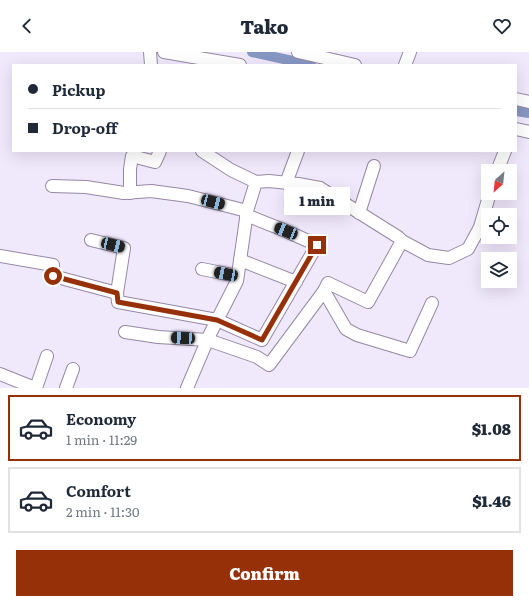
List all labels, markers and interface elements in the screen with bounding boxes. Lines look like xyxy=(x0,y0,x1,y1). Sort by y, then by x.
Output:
text: Tako xyxy=(241,13,288,40)
icon: back xyxy=(16,15,38,37)
icon: heart xyxy=(491,15,513,37)
text: Pickup xyxy=(52,78,105,101)
text: Drop-off xyxy=(52,116,117,139)
north arrow xyxy=(481,164,517,200)
map controls xyxy=(481,164,517,288)
callout: 1 min xyxy=(284,187,350,215)
text: 1 min xyxy=(299,191,335,210)
car xyxy=(200,193,226,211)
button: locate xyxy=(481,208,517,244)
car xyxy=(273,221,299,241)
car xyxy=(100,236,126,254)
route end xyxy=(308,236,326,254)
button: layers xyxy=(481,252,517,288)
car xyxy=(213,266,239,282)
route start xyxy=(44,267,62,285)
car xyxy=(171,331,195,345)
text: Economy xyxy=(66,407,136,430)
icon: car xyxy=(18,410,54,446)
text: $1.08 xyxy=(472,417,511,440)
text: 1 min · 11:29 xyxy=(66,430,137,449)
text: Comfort xyxy=(66,479,131,502)
icon: car xyxy=(18,482,54,518)
text: $1.46 xyxy=(472,489,511,512)
text: 2 min · 11:30 xyxy=(66,502,140,521)
button: Confirm xyxy=(16,550,513,596)

